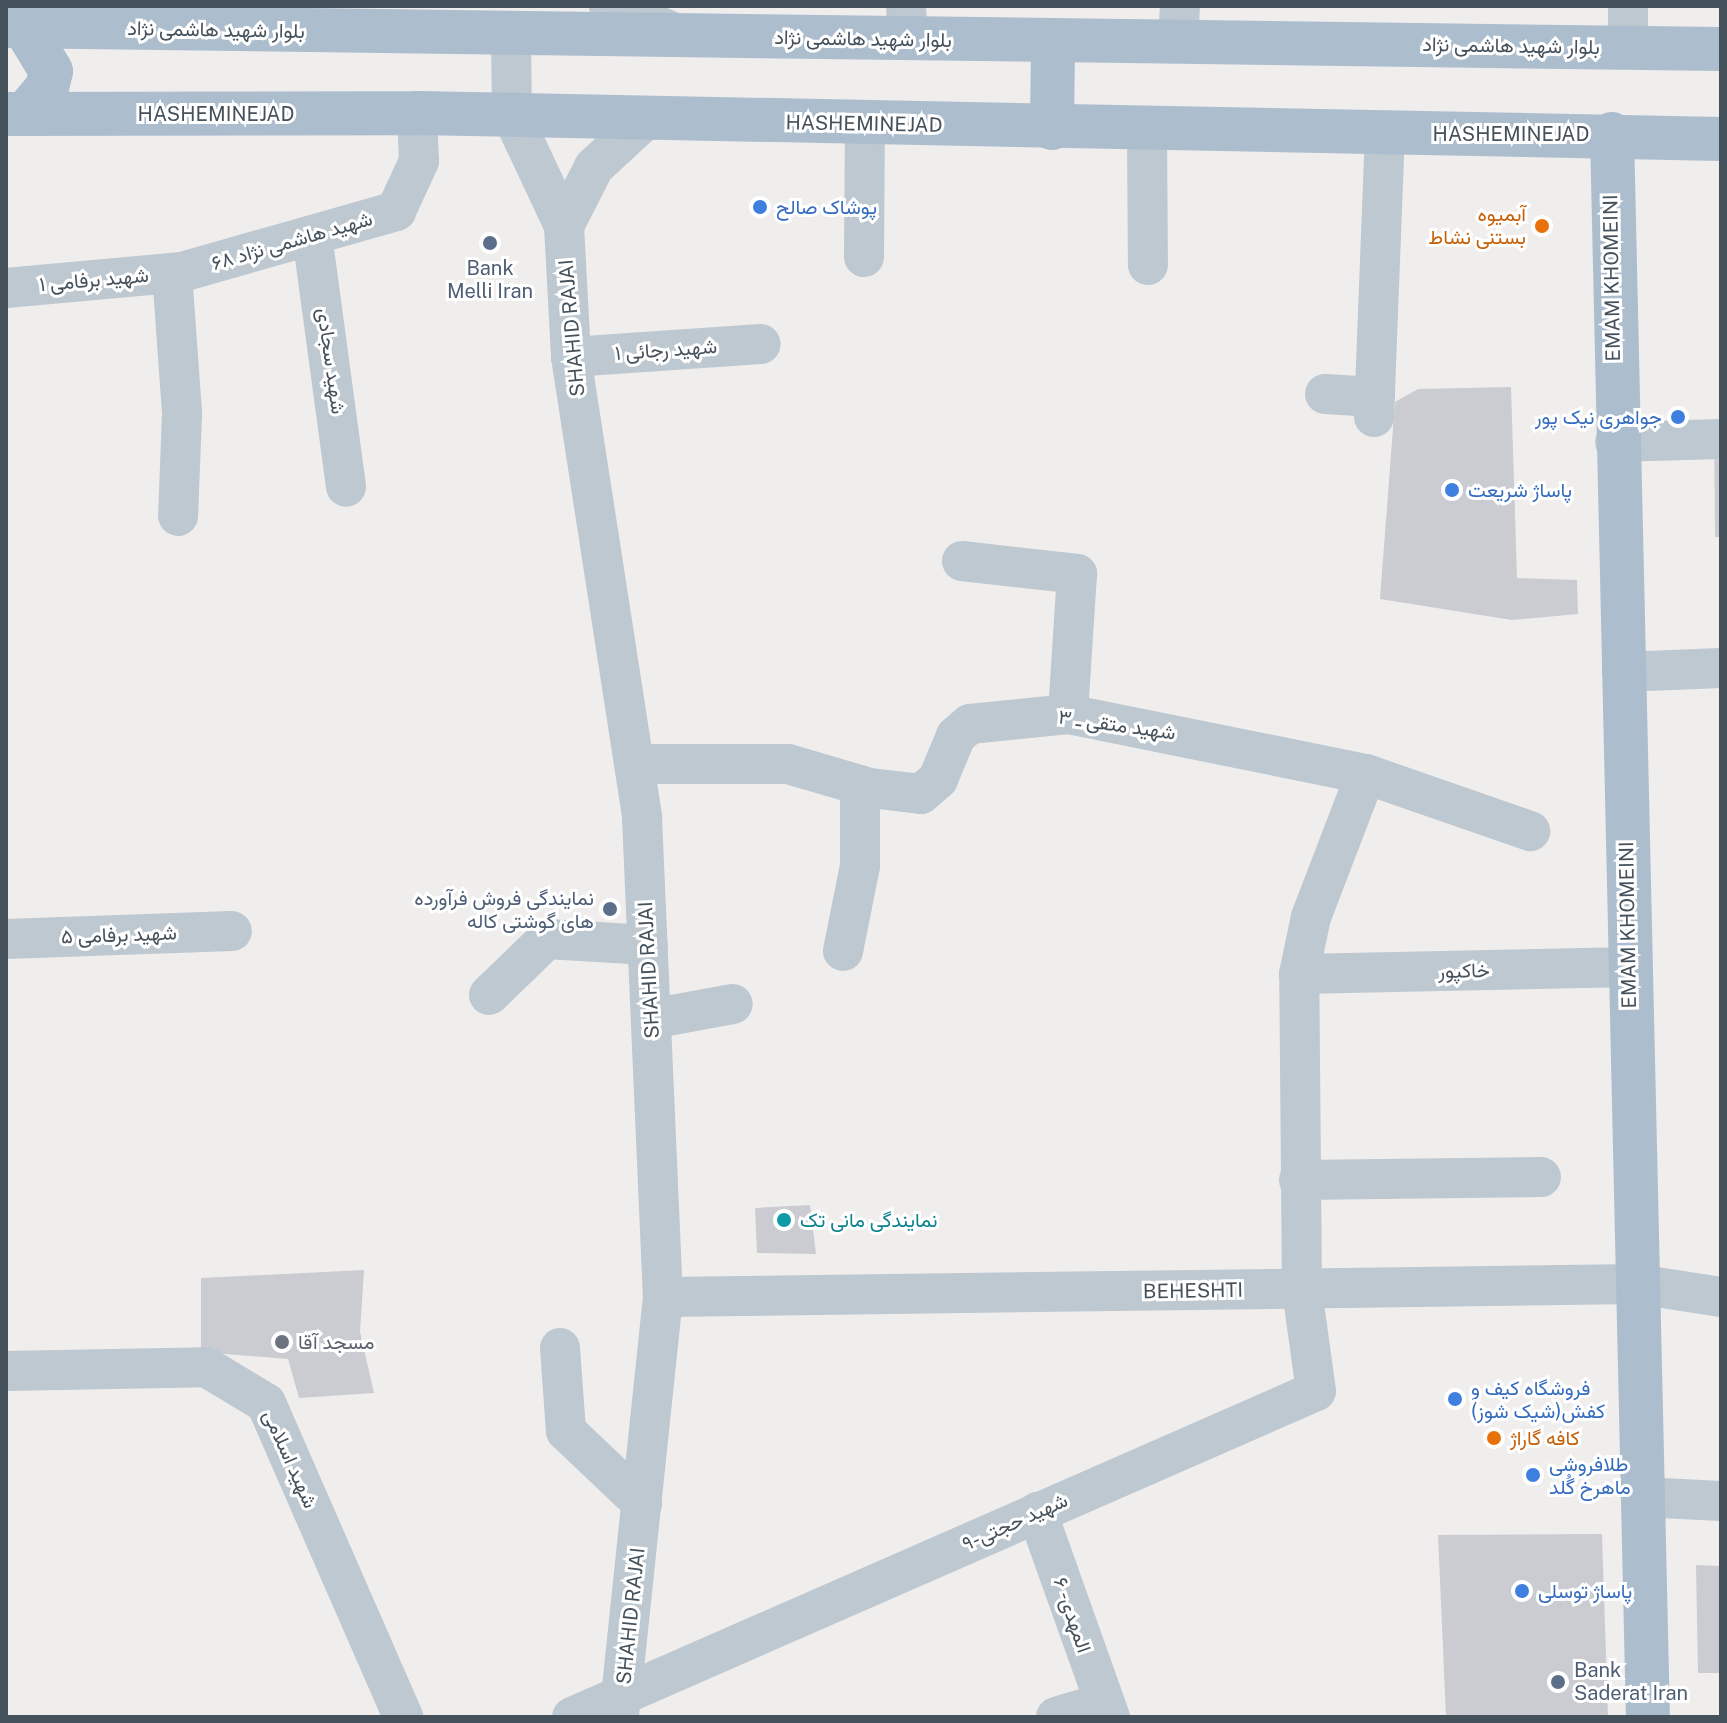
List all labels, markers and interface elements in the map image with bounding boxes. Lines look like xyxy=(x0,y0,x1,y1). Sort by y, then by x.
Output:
street label: بلوار شهید هاشمی نژاد xyxy=(127,16,305,44)
street label: بلوار شهید هاشمی نژاد xyxy=(774,25,952,53)
street label: بلوار شهید هاشمی نژاد xyxy=(1422,32,1600,60)
street label: HASHEMINEJAD xyxy=(138,102,294,126)
street label: HASHEMINEJAD xyxy=(785,111,943,137)
street label: HASHEMINEJAD xyxy=(1433,122,1589,146)
street label: EMAM KHOMEINI xyxy=(1599,194,1625,362)
place label: پوشاک صالح xyxy=(776,195,877,219)
marker: پوشاک صالح xyxy=(751,198,769,216)
place label: آبمیوه بستنی نشاط xyxy=(1428,202,1526,249)
street label: شهید هاشمی نژاد ۶۸ xyxy=(209,207,375,275)
marker: آبمیوه بستنی نشاط xyxy=(1533,217,1551,235)
marker: Bank Melli Iran xyxy=(481,234,499,252)
place label: Bank Melli Iran xyxy=(447,256,533,303)
street label: SHAHID RAJAI xyxy=(554,258,590,398)
street label: شهید برفامی ۱ xyxy=(38,263,150,297)
street label: شهید سجادی xyxy=(312,306,350,416)
street label: شهید رجائی ۱ xyxy=(614,334,718,366)
place label: جواهری نیک پور xyxy=(1535,405,1662,429)
marker: جواهری نیک پور xyxy=(1669,408,1687,426)
place label: پاساژ شریعت xyxy=(1468,478,1572,502)
marker: پاساژ شریعت xyxy=(1443,481,1461,499)
street label: شهید متقی ـ ۳ xyxy=(1057,705,1177,745)
street label: EMAM KHOMEINI xyxy=(1615,841,1641,1009)
place label: نمایندگی فروش فرآورده های گوشتی کاله xyxy=(414,886,594,933)
marker: نمایندگی فروش فرآورده های گوشتی کاله xyxy=(601,900,619,918)
street label: SHAHID RAJAI xyxy=(633,901,665,1039)
street label: شهید برفامی ۵ xyxy=(61,921,177,949)
street label: خاکپور xyxy=(1438,959,1490,983)
place label: نمایندگی مانی تک xyxy=(800,1208,937,1232)
marker: نمایندگی مانی تک xyxy=(775,1211,793,1229)
street label: BEHESHTI xyxy=(1143,1278,1243,1304)
place label: مسجد آقا xyxy=(298,1330,374,1354)
marker: مسجد آقا xyxy=(273,1333,291,1351)
place label: فروشگاه کیف و کفش(شیک شوز) xyxy=(1471,1376,1605,1423)
marker: فروشگاه کیف و کفش(شیک شوز) xyxy=(1446,1390,1464,1408)
street label: شهید اسلامی xyxy=(258,1406,322,1512)
place label: کافه گاراژ xyxy=(1510,1426,1580,1450)
marker: کافه گاراژ xyxy=(1485,1429,1503,1447)
place label: طلافروشی ماهرخ گُلد xyxy=(1549,1452,1631,1499)
marker: طلافروشی ماهرخ گُلد xyxy=(1524,1466,1542,1484)
street label: شهید حجتی-۹ xyxy=(959,1488,1071,1556)
street label: SHAHID RAJAI xyxy=(612,1546,650,1686)
street label: المهدی - ۶ xyxy=(1047,1572,1097,1658)
place label: پاساژ توسلی xyxy=(1538,1579,1632,1603)
marker: پاساژ توسلی xyxy=(1513,1582,1531,1600)
place label: Bank Saderat Iran xyxy=(1574,1658,1688,1705)
marker: Bank Saderat Iran xyxy=(1549,1673,1567,1691)

